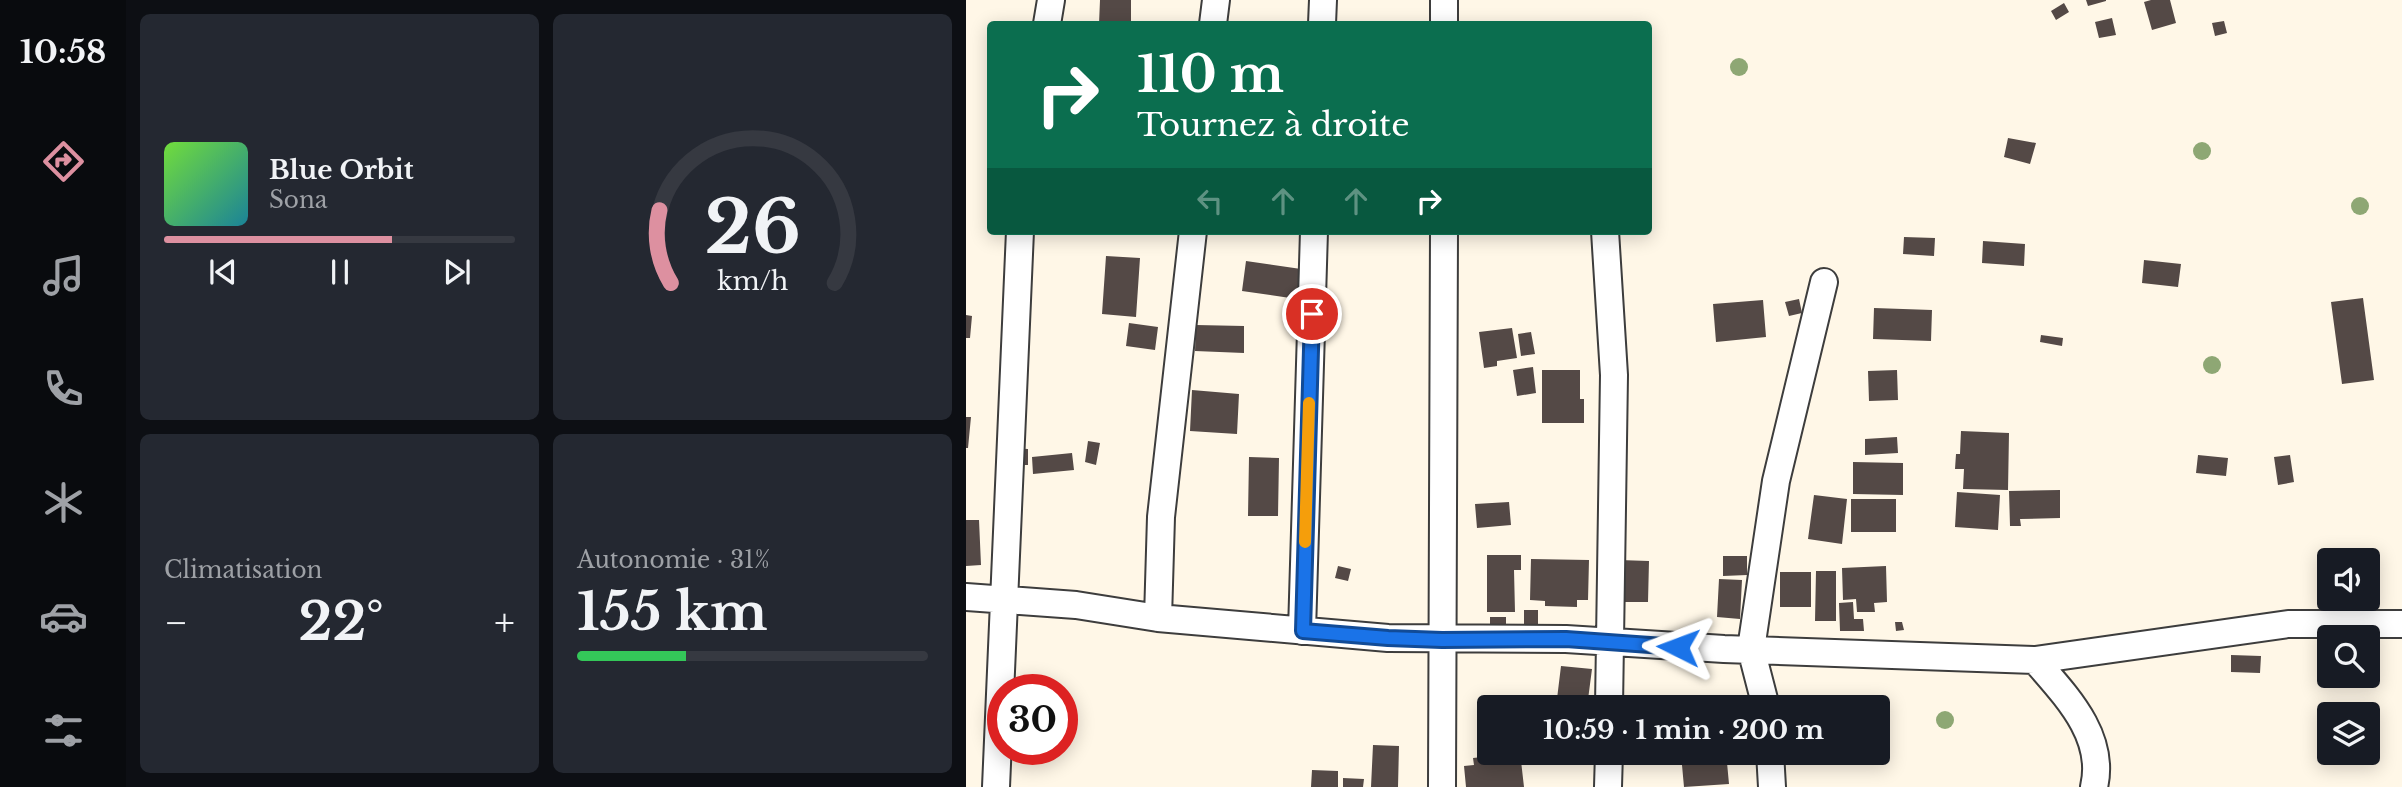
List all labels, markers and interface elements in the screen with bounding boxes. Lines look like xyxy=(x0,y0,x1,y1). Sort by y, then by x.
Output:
text: 10:58 xyxy=(20,32,106,72)
text: 110 m xyxy=(1137,44,1284,105)
icon: right xyxy=(1022,49,1113,140)
text: Tournez à droite xyxy=(1137,105,1410,145)
icon: directions xyxy=(39,137,88,186)
text: Blue Orbit xyxy=(269,154,414,186)
text: 26 xyxy=(704,182,801,273)
icon: left xyxy=(1191,182,1229,220)
icon: ahead xyxy=(1264,182,1302,220)
icon: ahead xyxy=(1337,182,1375,220)
icon: right xyxy=(1410,182,1448,220)
text: Sona xyxy=(269,186,327,214)
icon: music xyxy=(39,251,88,300)
icon: previous xyxy=(204,253,242,291)
icon: pause xyxy=(321,253,359,291)
icon: next xyxy=(438,253,476,291)
text: km/h xyxy=(717,266,788,297)
pin xyxy=(1282,284,1342,344)
icon: arrive xyxy=(1293,295,1331,333)
icon: phone xyxy=(39,364,88,413)
icon: climate xyxy=(39,478,88,527)
text: Autonomie · 31% xyxy=(577,546,770,574)
map controls xyxy=(2317,548,2380,765)
button: sound xyxy=(2317,548,2380,611)
text: Climatisation xyxy=(164,556,322,584)
text: 155 km xyxy=(577,580,767,644)
text: 22° xyxy=(299,590,384,654)
icon: car xyxy=(39,592,88,641)
text: − xyxy=(164,599,188,646)
text: + xyxy=(494,599,515,646)
position arrow xyxy=(1641,610,1715,684)
button: search xyxy=(2317,625,2380,688)
speed limit sign: 30 xyxy=(987,674,1078,765)
button: layers xyxy=(2317,702,2380,765)
icon: filters xyxy=(39,706,88,755)
text: 10:59 · 1 min · 200 m xyxy=(1543,714,1824,746)

